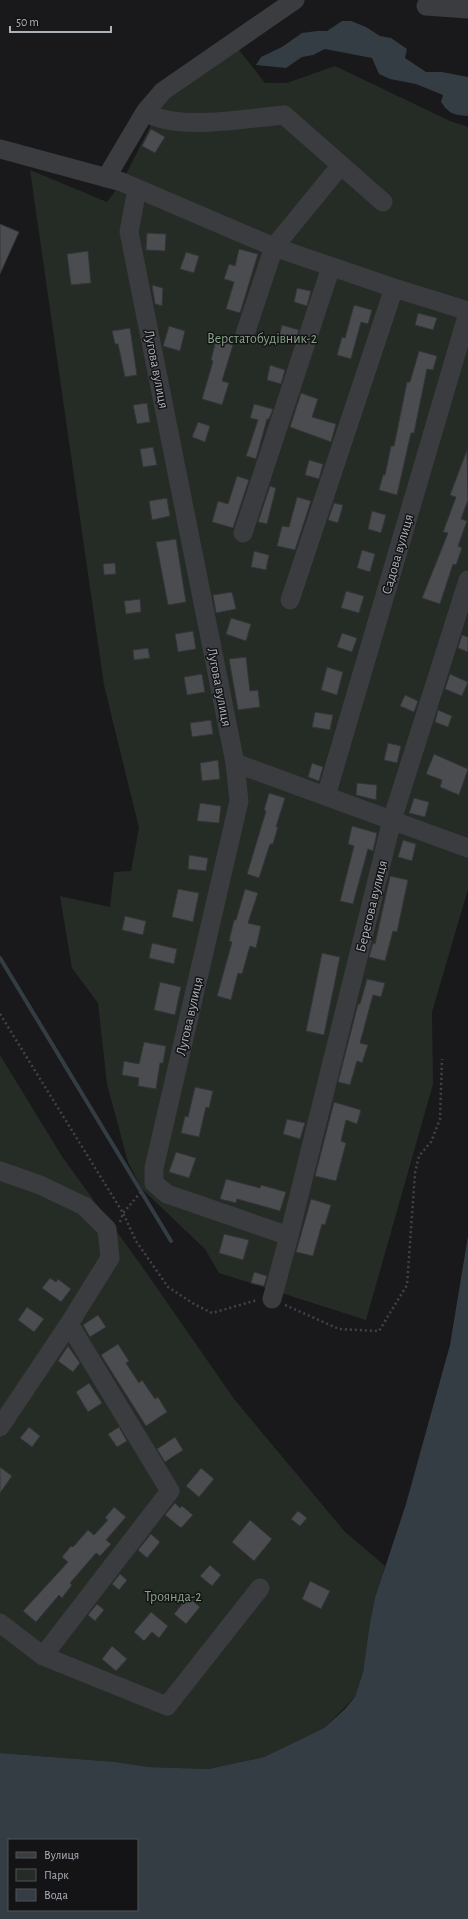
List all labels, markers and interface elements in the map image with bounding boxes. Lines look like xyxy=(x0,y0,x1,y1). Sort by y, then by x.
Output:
scale bar xyxy=(10,8,111,34)
text: 50 m xyxy=(16,16,39,28)
street label: Лугова вулиця xyxy=(142,329,171,410)
park label: Верстатобудівник-2 xyxy=(207,332,317,346)
street label: Садова вулиця xyxy=(380,512,416,596)
street label: Лугова вулиця xyxy=(205,647,234,728)
street label: Берегова вулиця xyxy=(354,859,390,954)
street label: Лугова вулиця xyxy=(174,976,206,1057)
park label: Троянда-2 xyxy=(144,1590,202,1604)
legend xyxy=(8,1839,138,1911)
text: Вулиця xyxy=(44,1849,79,1862)
text: Парк xyxy=(44,1869,69,1881)
text: Вода xyxy=(44,1889,68,1901)

